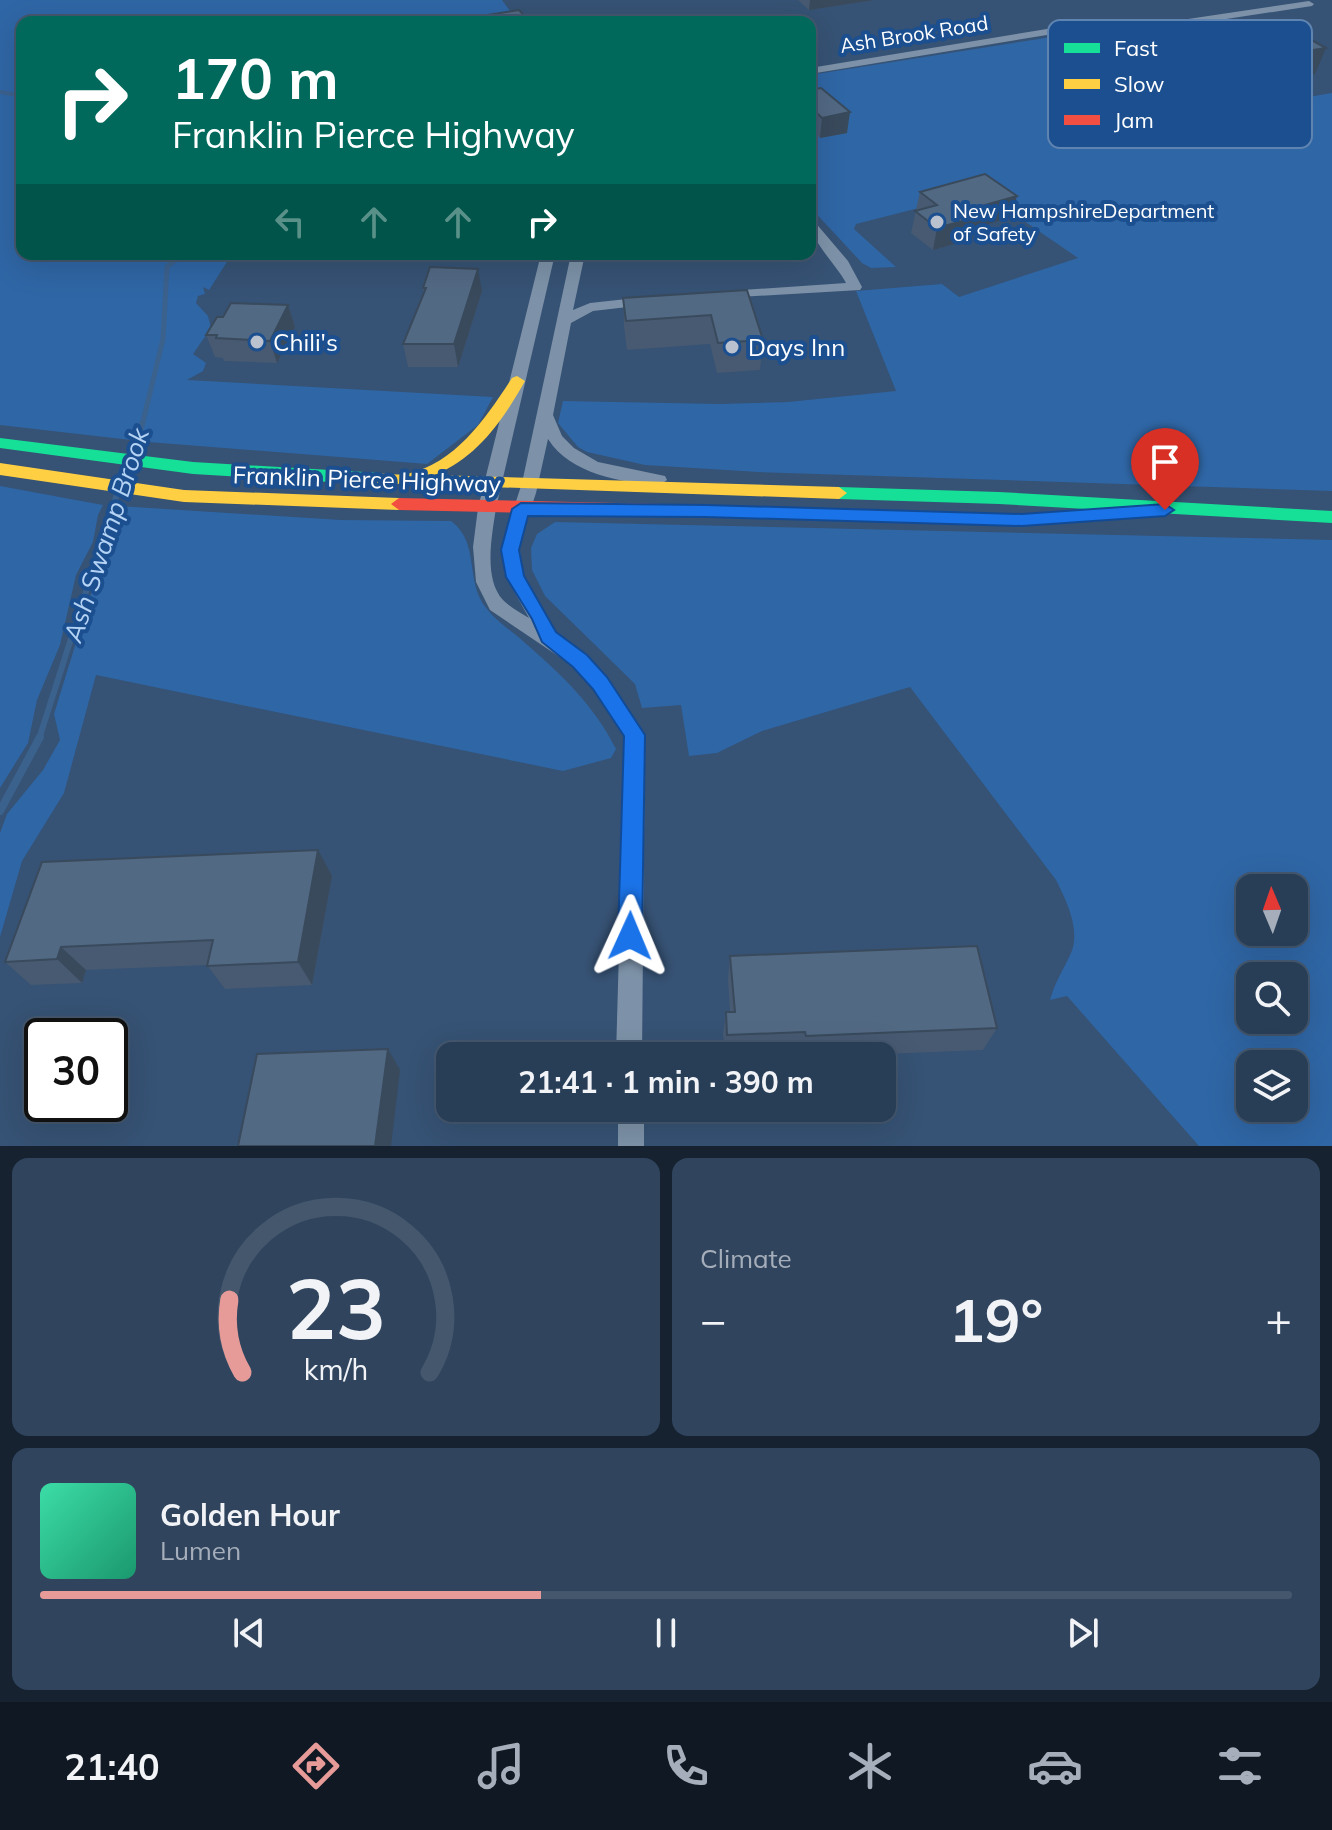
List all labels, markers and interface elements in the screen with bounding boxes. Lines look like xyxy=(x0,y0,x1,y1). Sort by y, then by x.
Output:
street label: Ash Brook Road xyxy=(838,10,990,58)
legend xyxy=(1048,20,1312,148)
text: Fast xyxy=(1114,34,1158,62)
text: 170 m xyxy=(172,43,339,113)
icon: right xyxy=(40,48,144,152)
text: Slow xyxy=(1114,70,1164,98)
text: Jam xyxy=(1114,106,1154,134)
text: Franklin Pierce Highway xyxy=(172,112,575,157)
place label: New HampshireDepartment of Safety xyxy=(953,198,1214,246)
icon: left xyxy=(268,200,312,244)
icon: ahead xyxy=(352,200,396,244)
icon: ahead xyxy=(436,200,480,244)
icon: right xyxy=(520,200,564,244)
marker: New HampshireDepartment of Safety xyxy=(928,213,946,231)
place label: Chili's xyxy=(273,327,338,357)
place label: Days Inn xyxy=(748,332,845,362)
marker: Chili's xyxy=(248,333,266,351)
marker: Days Inn xyxy=(723,338,741,356)
water label: Ash Swamp Brook xyxy=(56,423,156,647)
pin xyxy=(1131,428,1199,510)
icon: arrive xyxy=(1143,440,1187,484)
street label: Franklin Pierce Highway xyxy=(232,459,502,499)
north arrow xyxy=(1236,874,1308,946)
map controls xyxy=(1236,874,1308,1122)
position arrow xyxy=(588,894,672,978)
button: search xyxy=(1236,962,1308,1034)
speed limit sign: 30 xyxy=(24,1018,128,1122)
button: layers xyxy=(1236,1050,1308,1122)
text: 21:41 · 1 min · 390 m xyxy=(518,1063,814,1101)
text: Climate xyxy=(700,1242,792,1275)
text: 23 xyxy=(286,1255,386,1360)
text: 19° xyxy=(949,1282,1043,1357)
text: − xyxy=(700,1292,726,1347)
text: + xyxy=(1266,1292,1292,1347)
text: km/h xyxy=(304,1351,368,1387)
text: Golden Hour xyxy=(160,1496,340,1534)
text: Lumen xyxy=(160,1534,241,1567)
icon: previous xyxy=(227,1611,271,1655)
icon: pause xyxy=(644,1611,688,1655)
icon: next xyxy=(1061,1611,1105,1655)
icon: directions xyxy=(288,1738,344,1794)
icon: music xyxy=(473,1738,529,1794)
icon: phone xyxy=(658,1738,714,1794)
icon: climate xyxy=(842,1738,898,1794)
icon: car xyxy=(1027,1738,1083,1794)
icon: filters xyxy=(1212,1738,1268,1794)
text: 21:40 xyxy=(64,1744,160,1789)

